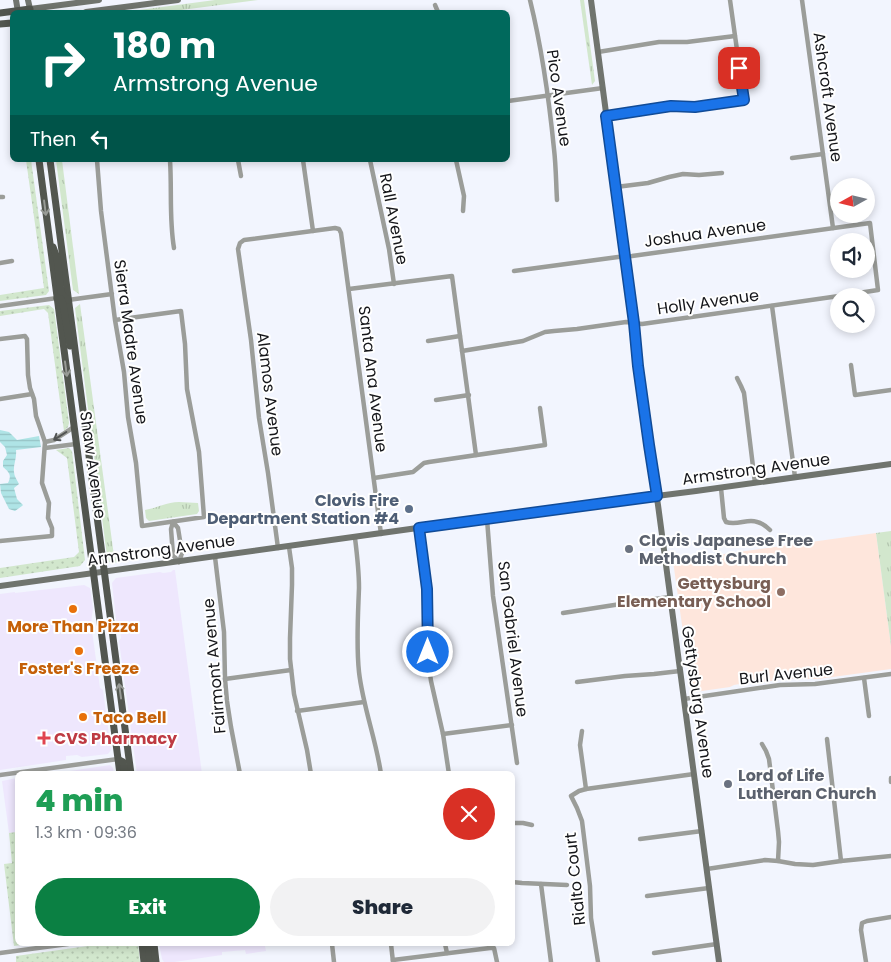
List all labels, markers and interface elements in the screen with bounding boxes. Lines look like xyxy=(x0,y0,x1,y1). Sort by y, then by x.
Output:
text: 180 m xyxy=(113,21,216,70)
icon: right xyxy=(30,30,95,95)
street label: Ashcroft Avenue xyxy=(808,31,848,163)
pin xyxy=(718,47,760,89)
street label: Pico Avenue xyxy=(541,48,577,148)
icon: arrive xyxy=(725,54,753,82)
text: Armstrong Avenue xyxy=(113,68,318,99)
icon: left xyxy=(86,125,114,153)
text: Then xyxy=(30,126,76,153)
street label: Rall Avenue xyxy=(374,171,414,267)
north arrow xyxy=(830,178,875,222)
map controls xyxy=(830,178,875,333)
one-way arrow xyxy=(40,200,50,216)
street label: Joshua Avenue xyxy=(643,213,767,253)
button: sound xyxy=(830,233,875,278)
street label: Sierra Madre Avenue xyxy=(108,258,154,426)
street label: Holly Avenue xyxy=(656,283,760,321)
button: search xyxy=(830,288,875,333)
street label: Santa Ana Avenue xyxy=(353,304,393,454)
street label: Alamos Avenue xyxy=(251,331,289,457)
one-way arrow xyxy=(61,361,71,377)
street label: Shaw Avenue xyxy=(74,410,112,520)
one-way arrow xyxy=(54,431,68,441)
street label: Armstrong Avenue xyxy=(681,447,831,491)
place label: Clovis Fire Department Station #4 xyxy=(207,489,399,530)
marker: Clovis Fire Department Station #4 xyxy=(403,503,415,515)
street label: Armstrong Avenue xyxy=(86,528,236,572)
place label: Clovis Japanese Free Methodist Church xyxy=(639,529,813,570)
marker: Clovis Japanese Free Methodist Church xyxy=(623,543,635,555)
street label: San Gabriel Avenue xyxy=(492,560,534,718)
place label: Gettysburg Elementary School xyxy=(617,572,771,613)
marker: Gettysburg Elementary School xyxy=(775,586,787,598)
street label: Fairmont Avenue xyxy=(197,597,231,735)
marker: More Than Pizza xyxy=(67,603,79,615)
place label: More Than Pizza xyxy=(7,615,139,638)
street label: Gettysburg Avenue xyxy=(676,624,720,780)
position arrow xyxy=(401,625,453,677)
marker: Foster's Freeze xyxy=(73,645,85,657)
place label: Foster's Freeze xyxy=(19,657,139,680)
street label: Burl Avenue xyxy=(738,658,834,690)
one-way arrow xyxy=(115,683,125,699)
place label: Taco Bell xyxy=(93,706,166,729)
marker: Taco Bell xyxy=(77,711,89,723)
place label: CVS Pharmacy xyxy=(54,727,178,750)
marker: CVS Pharmacy xyxy=(38,732,50,744)
place label: Lord of Life Lutheran Church xyxy=(738,764,877,805)
marker: Lord of Life Lutheran Church xyxy=(722,778,734,790)
text: 4 min xyxy=(35,779,123,822)
button: close xyxy=(443,788,495,840)
text: 1.3 km · 09:36 xyxy=(35,821,137,844)
street label: Rialto Court xyxy=(559,831,591,927)
button: Exit xyxy=(35,878,260,936)
button: Share xyxy=(270,878,495,936)

